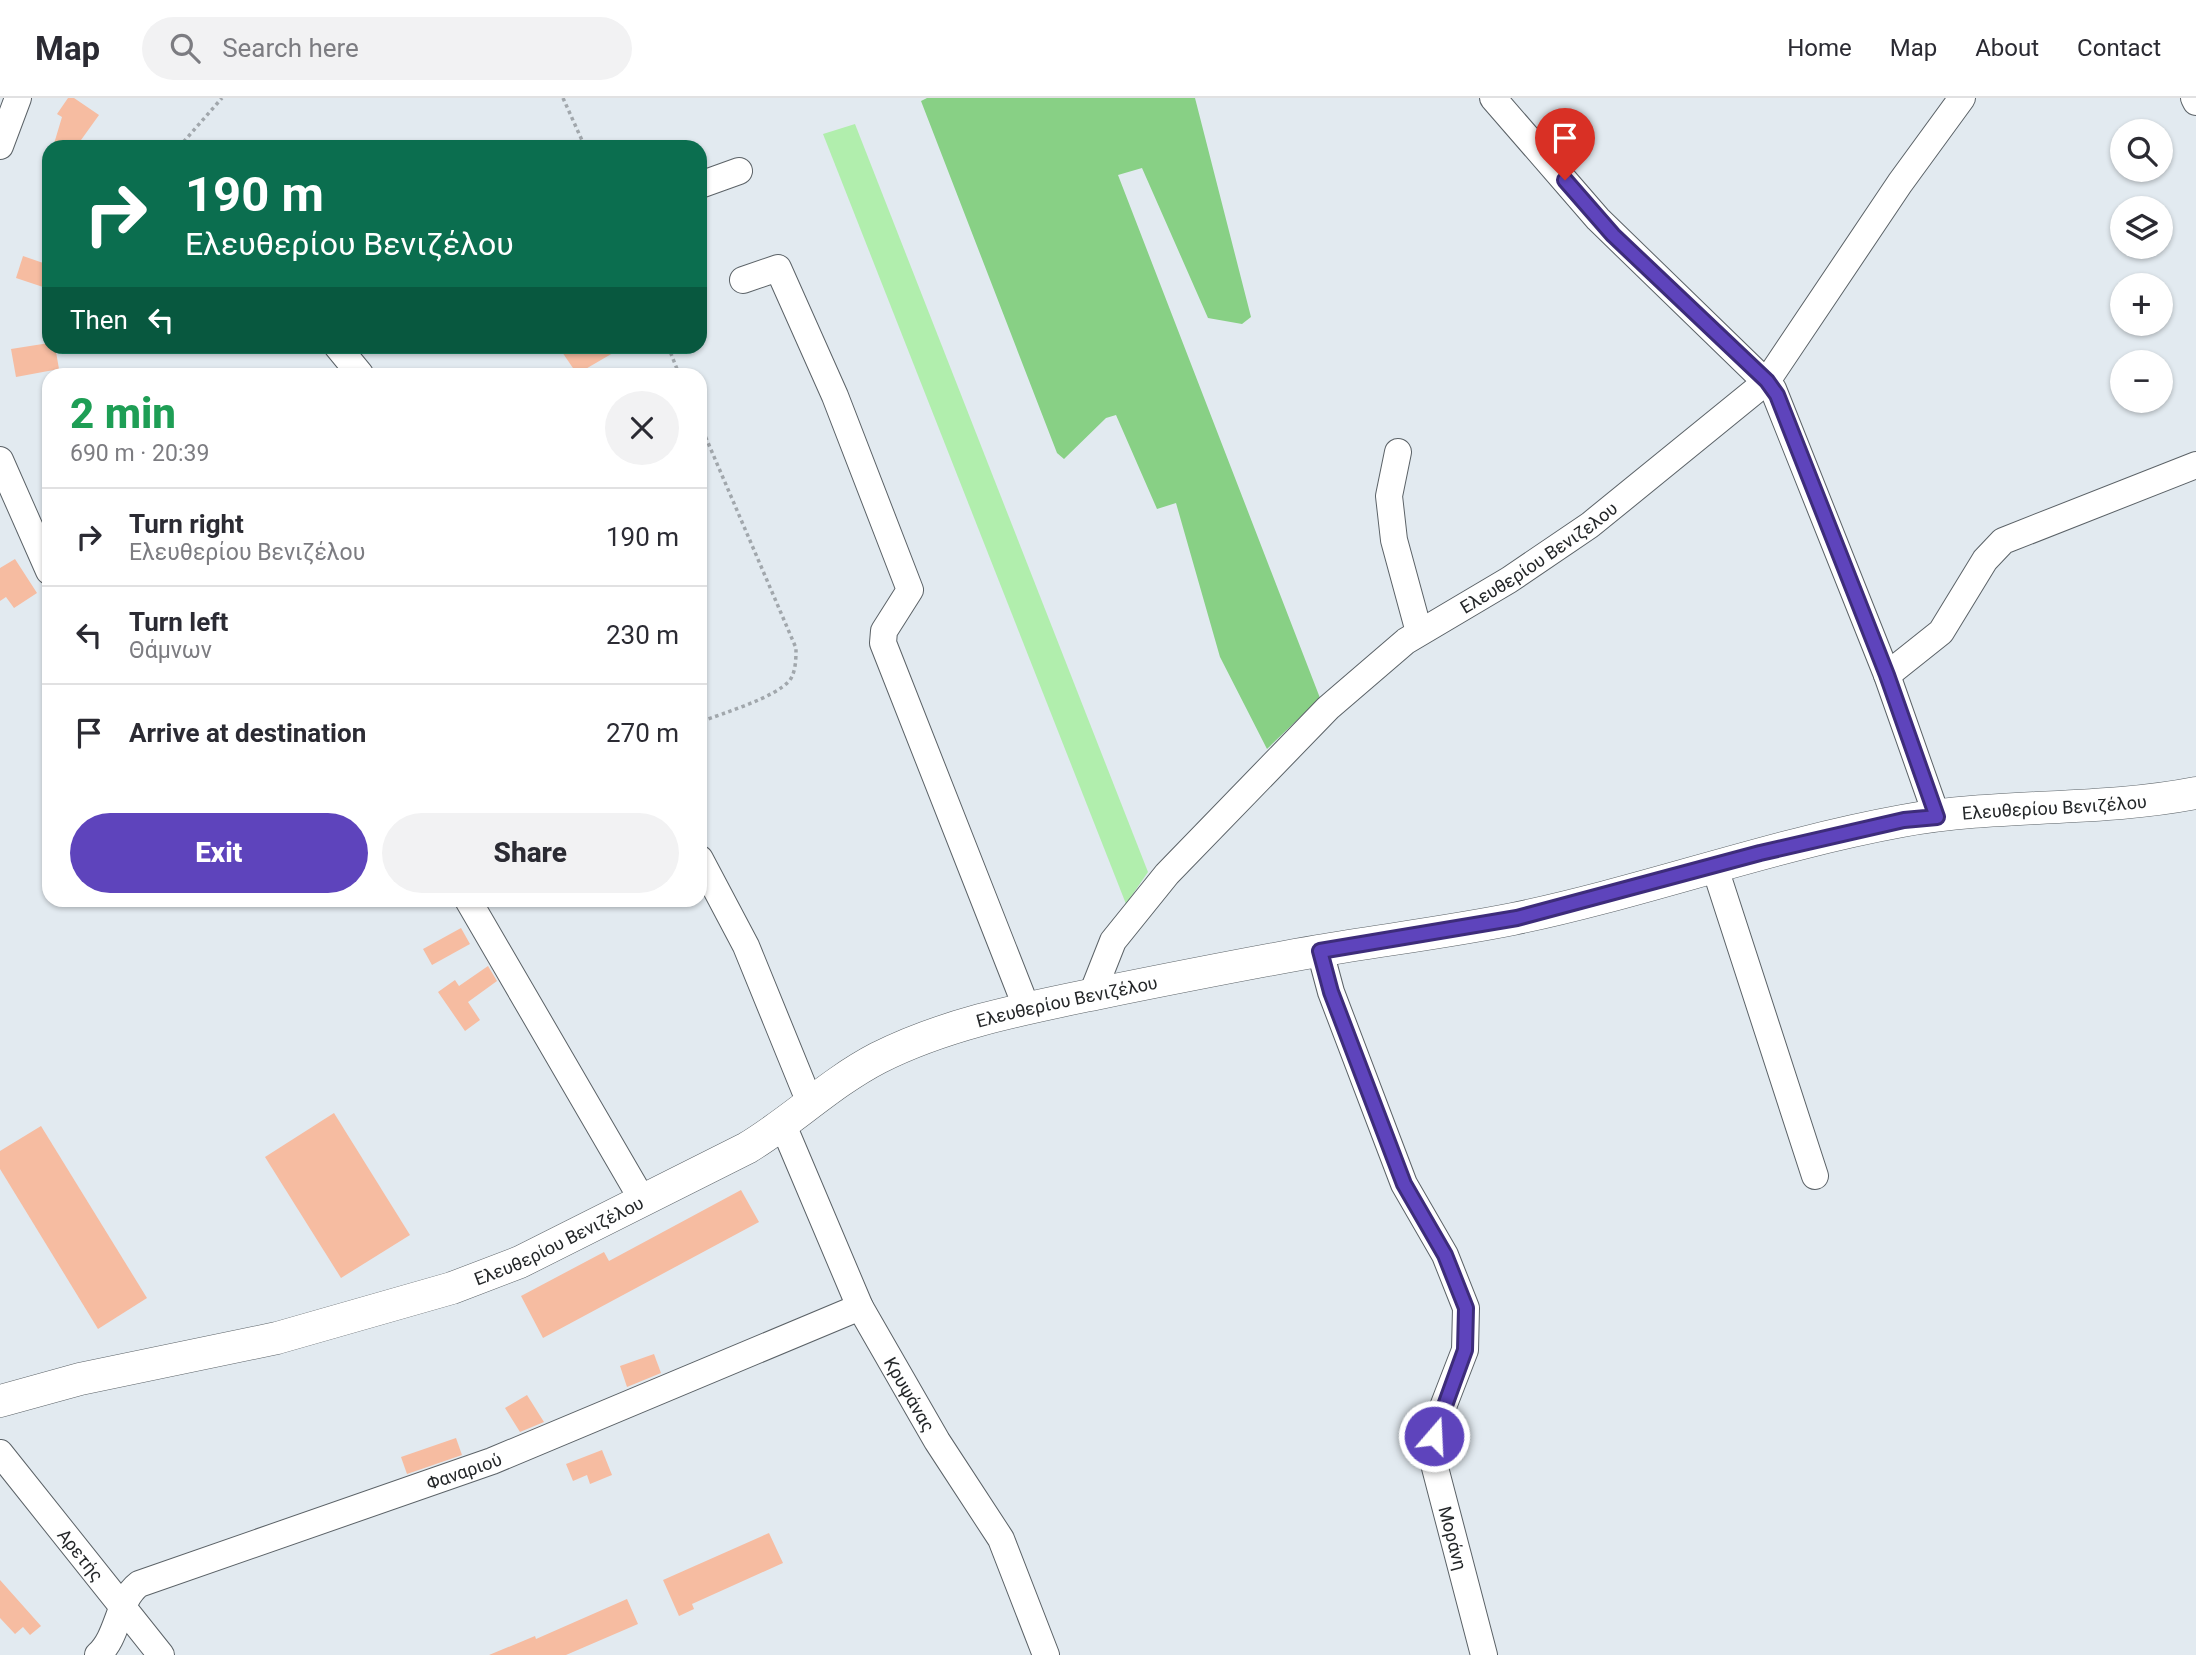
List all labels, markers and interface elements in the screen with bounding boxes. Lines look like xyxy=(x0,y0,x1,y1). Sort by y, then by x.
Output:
search box xyxy=(142,17,632,80)
text: Map xyxy=(35,29,100,68)
icon: search xyxy=(166,29,204,67)
text: Search here xyxy=(222,33,359,63)
text: Home xyxy=(1787,34,1852,62)
text: Map xyxy=(1890,34,1937,62)
text: About xyxy=(1975,34,2039,62)
text: Contact xyxy=(2077,34,2161,62)
pin xyxy=(1535,108,1595,180)
icon: arrive xyxy=(1546,119,1584,157)
map controls xyxy=(2110,119,2173,413)
button: search xyxy=(2110,119,2173,182)
text: 190 m xyxy=(185,166,324,223)
icon: right xyxy=(70,168,161,259)
button: layers xyxy=(2110,196,2173,259)
text: Ελευθερίου Βενιζέλου xyxy=(185,225,514,263)
button: + xyxy=(2110,273,2173,336)
icon: left xyxy=(142,301,180,339)
text: Then xyxy=(70,305,128,335)
button: − xyxy=(2110,350,2173,413)
text: 2 min xyxy=(70,389,176,438)
button: close xyxy=(605,391,679,465)
text: 690 m · 20:39 xyxy=(70,440,209,467)
street label: Ελευθερίου Βενιζελου xyxy=(1456,497,1621,617)
text: Turn right xyxy=(129,509,244,539)
icon: right xyxy=(70,518,108,556)
text: 190 m xyxy=(606,522,679,552)
text: Ελευθερίου Βενιζέλου xyxy=(129,539,365,566)
text: Turn left xyxy=(129,607,228,637)
icon: left xyxy=(70,616,108,654)
text: 230 m xyxy=(606,620,679,650)
text: Θάμνων xyxy=(129,637,212,664)
icon: arrive xyxy=(70,714,108,752)
text: Arrive at destination xyxy=(129,718,366,748)
text: 270 m xyxy=(606,718,679,748)
street label: Ελευθερίου Βενιζέλου xyxy=(1961,790,2148,823)
button: Exit xyxy=(70,813,368,893)
button: Share xyxy=(382,813,679,893)
street label: Ελευθερίου Βενιζέλου xyxy=(974,971,1159,1031)
street label: Ελευθερίου Βενιζέλου xyxy=(471,1191,647,1289)
street label: Κρυψάνας xyxy=(880,1353,940,1435)
position arrow xyxy=(1397,1399,1471,1473)
street label: Φαναριού xyxy=(424,1448,505,1494)
street label: Μοράνη xyxy=(1435,1504,1472,1572)
street label: Αρετής xyxy=(54,1524,108,1585)

